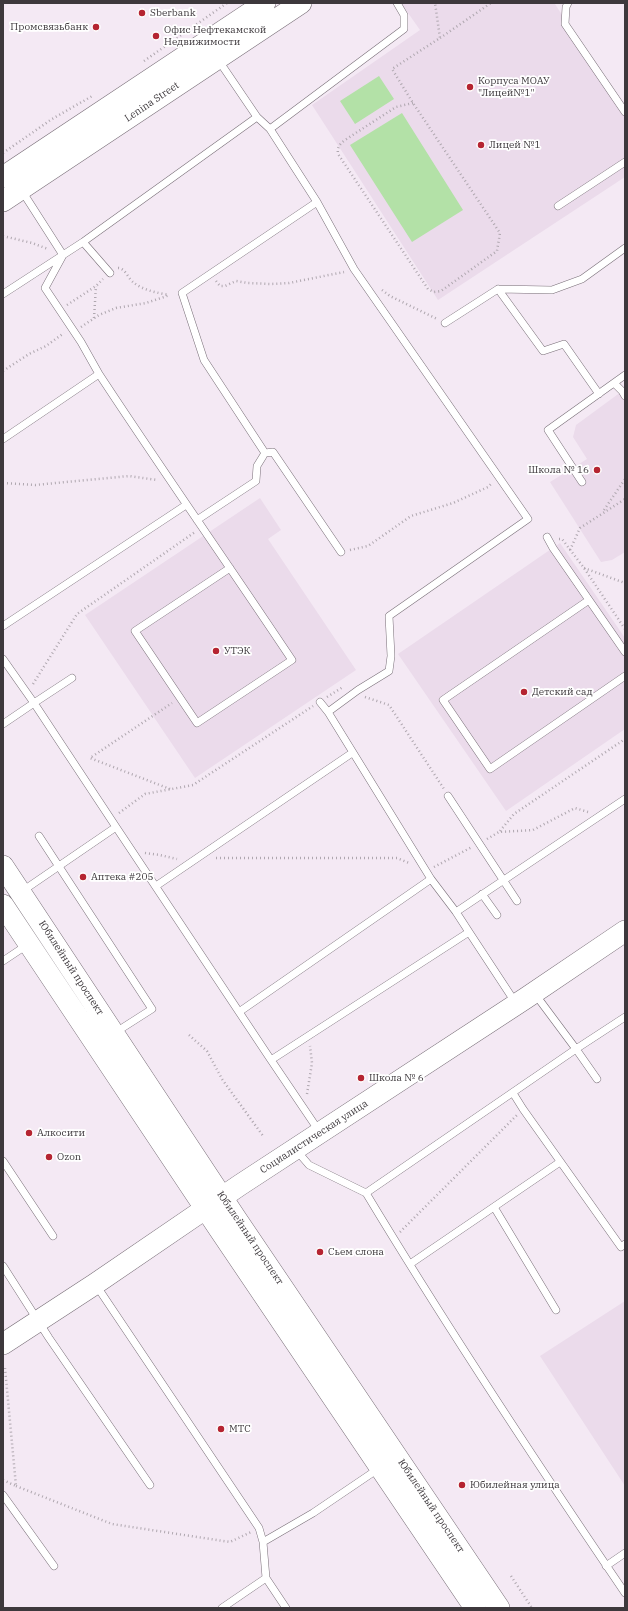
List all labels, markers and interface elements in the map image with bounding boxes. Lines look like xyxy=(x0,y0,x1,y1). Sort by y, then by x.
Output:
place label: Sberbank xyxy=(150,7,196,19)
marker: Sberbank xyxy=(137,8,147,18)
place label: Промсвязьбанк xyxy=(10,21,88,33)
marker: Промсвязьбанк xyxy=(91,22,101,32)
place label: Офис Нефтекамской Недвижимости xyxy=(164,24,266,48)
marker: Офис Нефтекамской Недвижимости xyxy=(151,31,161,41)
place label: Корпуса МОАУ "Лицей№1" xyxy=(478,75,550,98)
street label: Lenina Street xyxy=(122,79,182,125)
marker: Корпуса МОАУ "Лицей№1" xyxy=(465,82,475,92)
place label: Лицей №1 xyxy=(489,139,540,151)
marker: Лицей №1 xyxy=(476,140,486,150)
place label: Школа № 16 xyxy=(528,464,589,476)
marker: Школа № 16 xyxy=(592,465,602,475)
place label: УТЭК xyxy=(224,645,250,657)
marker: УТЭК xyxy=(211,646,221,656)
place label: Детский сад xyxy=(532,686,593,698)
marker: Детский сад xyxy=(519,687,529,697)
place label: Аптека #205 xyxy=(91,871,154,883)
marker: Аптека #205 xyxy=(78,872,88,882)
street label: Юбилейный проспект xyxy=(36,918,106,1018)
place label: Школа № 6 xyxy=(369,1072,424,1084)
marker: Школа № 6 xyxy=(356,1073,366,1083)
street label: Социалистическая улица xyxy=(258,1098,370,1176)
place label: Алкосити xyxy=(37,1127,85,1139)
marker: Алкосити xyxy=(24,1128,34,1138)
place label: Ozon xyxy=(57,1151,81,1163)
marker: Ozon xyxy=(44,1152,54,1162)
street label: Юбилейный проспект xyxy=(214,1189,286,1287)
place label: Сьем слона xyxy=(328,1246,384,1258)
marker: Сьем слона xyxy=(315,1247,325,1257)
place label: МТС xyxy=(229,1423,251,1435)
marker: МТС xyxy=(216,1424,226,1434)
street label: Юбилейный проспект xyxy=(395,1457,467,1555)
place label: Юбилейная улица xyxy=(470,1479,560,1491)
marker: Юбилейная улица xyxy=(457,1480,467,1490)

